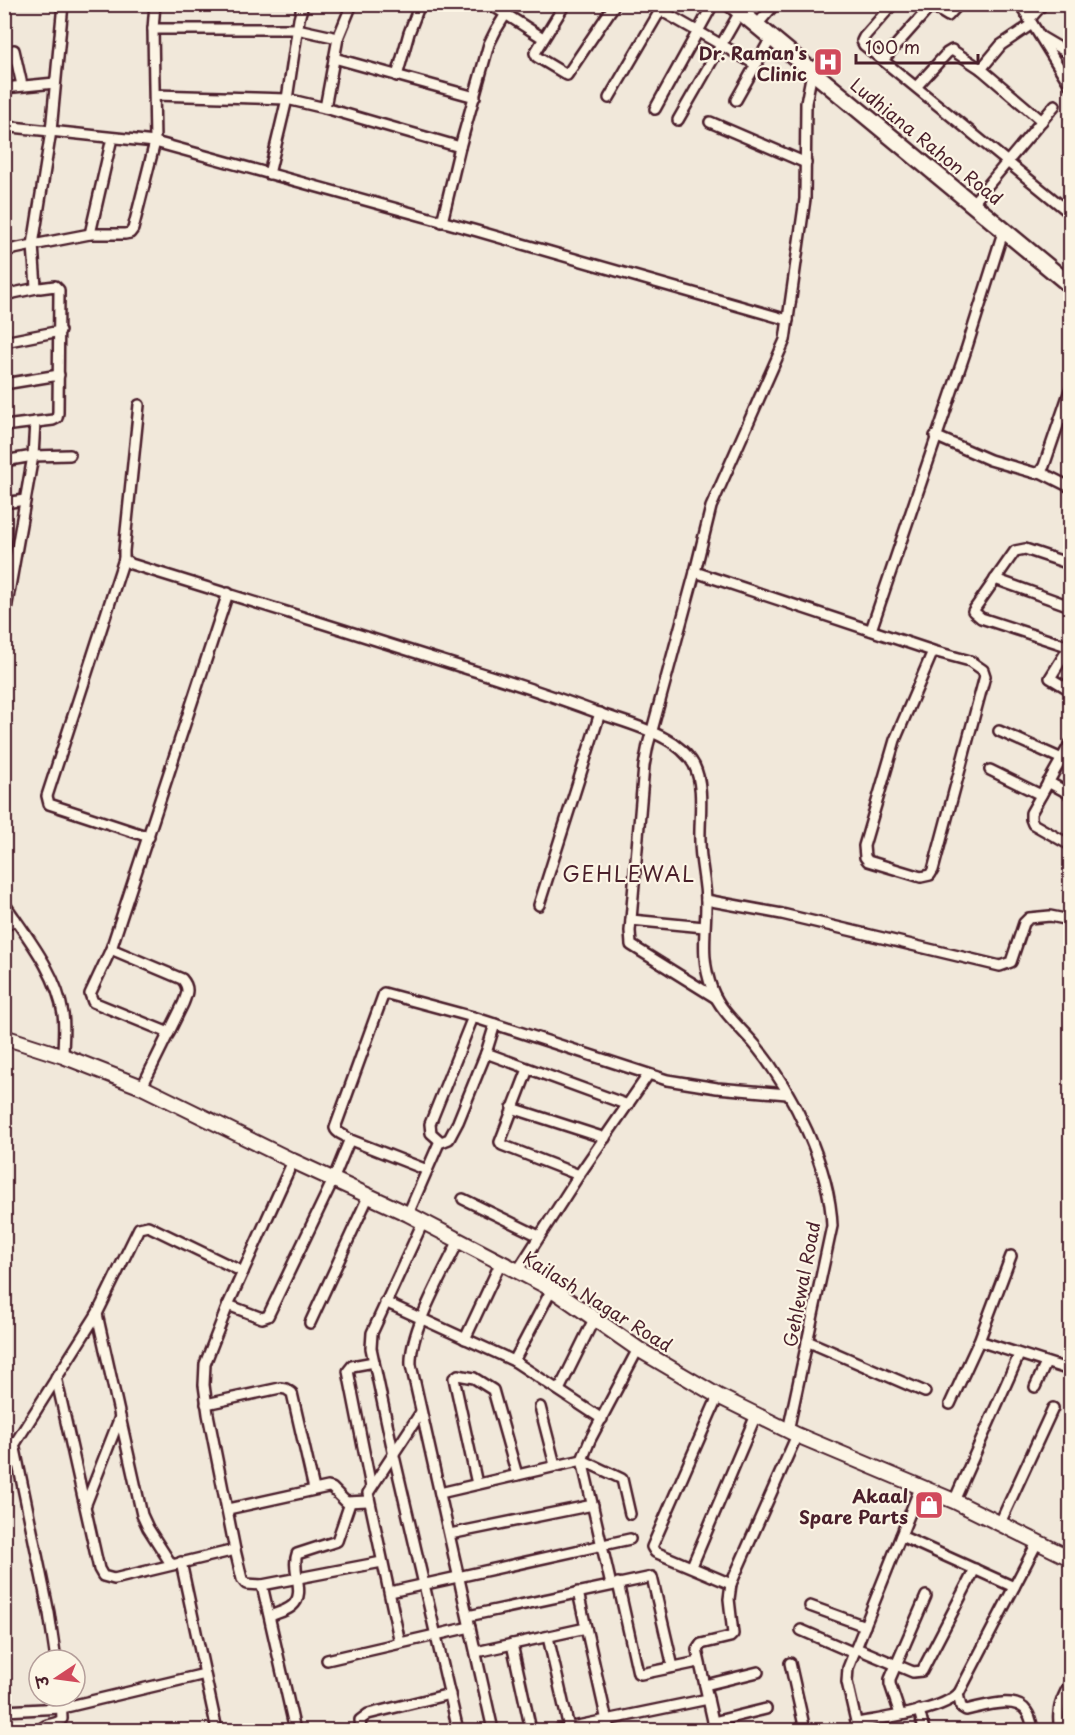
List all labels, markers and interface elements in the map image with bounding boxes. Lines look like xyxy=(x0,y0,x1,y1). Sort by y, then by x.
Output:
scale bar xyxy=(856,27,978,65)
text: 100 m xyxy=(865,33,920,60)
place label: Dr. Raman's Clinic xyxy=(699,39,807,87)
hospital icon: Dr. Raman's Clinic xyxy=(812,46,844,78)
street label: Ludhiana Rahon Road xyxy=(845,71,1009,211)
district label: GEHLEWAL xyxy=(562,857,696,889)
street label: Gehlewal Road xyxy=(776,1219,826,1349)
street label: Kailash Nagar Road xyxy=(518,1244,678,1358)
place label: Akaal Spare Parts xyxy=(799,1482,908,1530)
shop icon: Akaal Spare Parts xyxy=(913,1489,945,1521)
north arrow xyxy=(27,1648,87,1708)
text: उ xyxy=(28,1672,55,1691)

